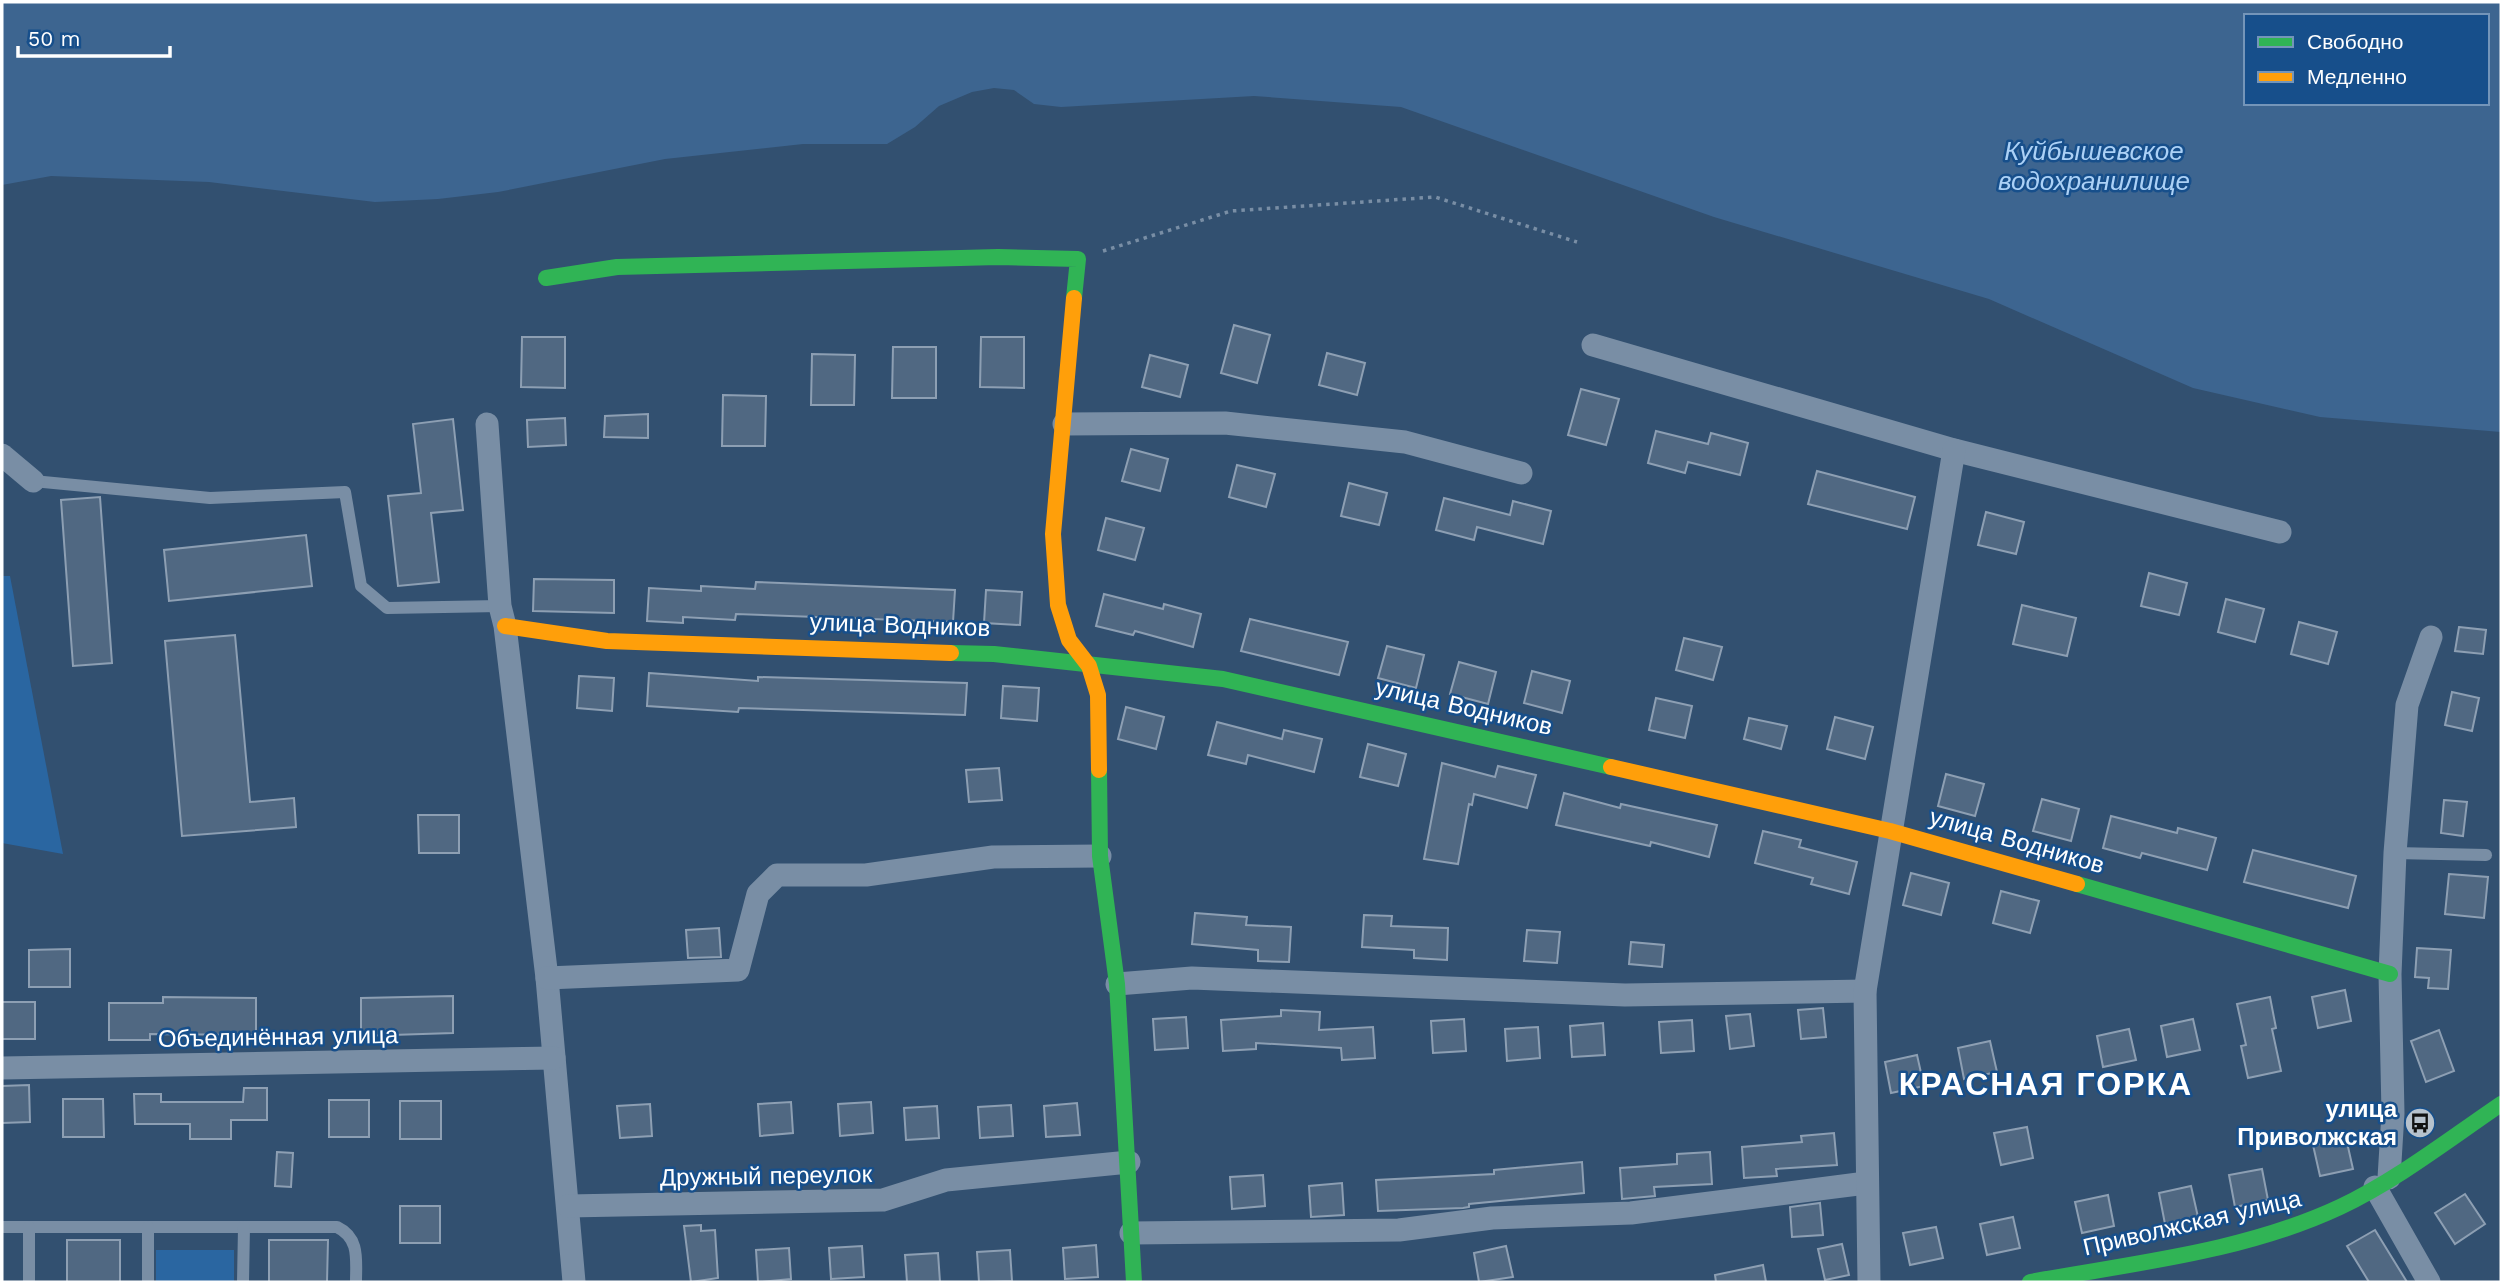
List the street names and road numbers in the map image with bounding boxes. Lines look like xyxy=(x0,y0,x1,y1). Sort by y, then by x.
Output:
street label: улица Водников xyxy=(809,608,991,642)
street label: улица Водников xyxy=(1373,673,1555,741)
street label: улица Водников xyxy=(1926,803,2108,879)
street label: Объединённая улица xyxy=(158,1021,399,1053)
street label: Дружный переулок xyxy=(660,1160,873,1192)
street label: Приволжская улица xyxy=(2080,1184,2304,1262)

